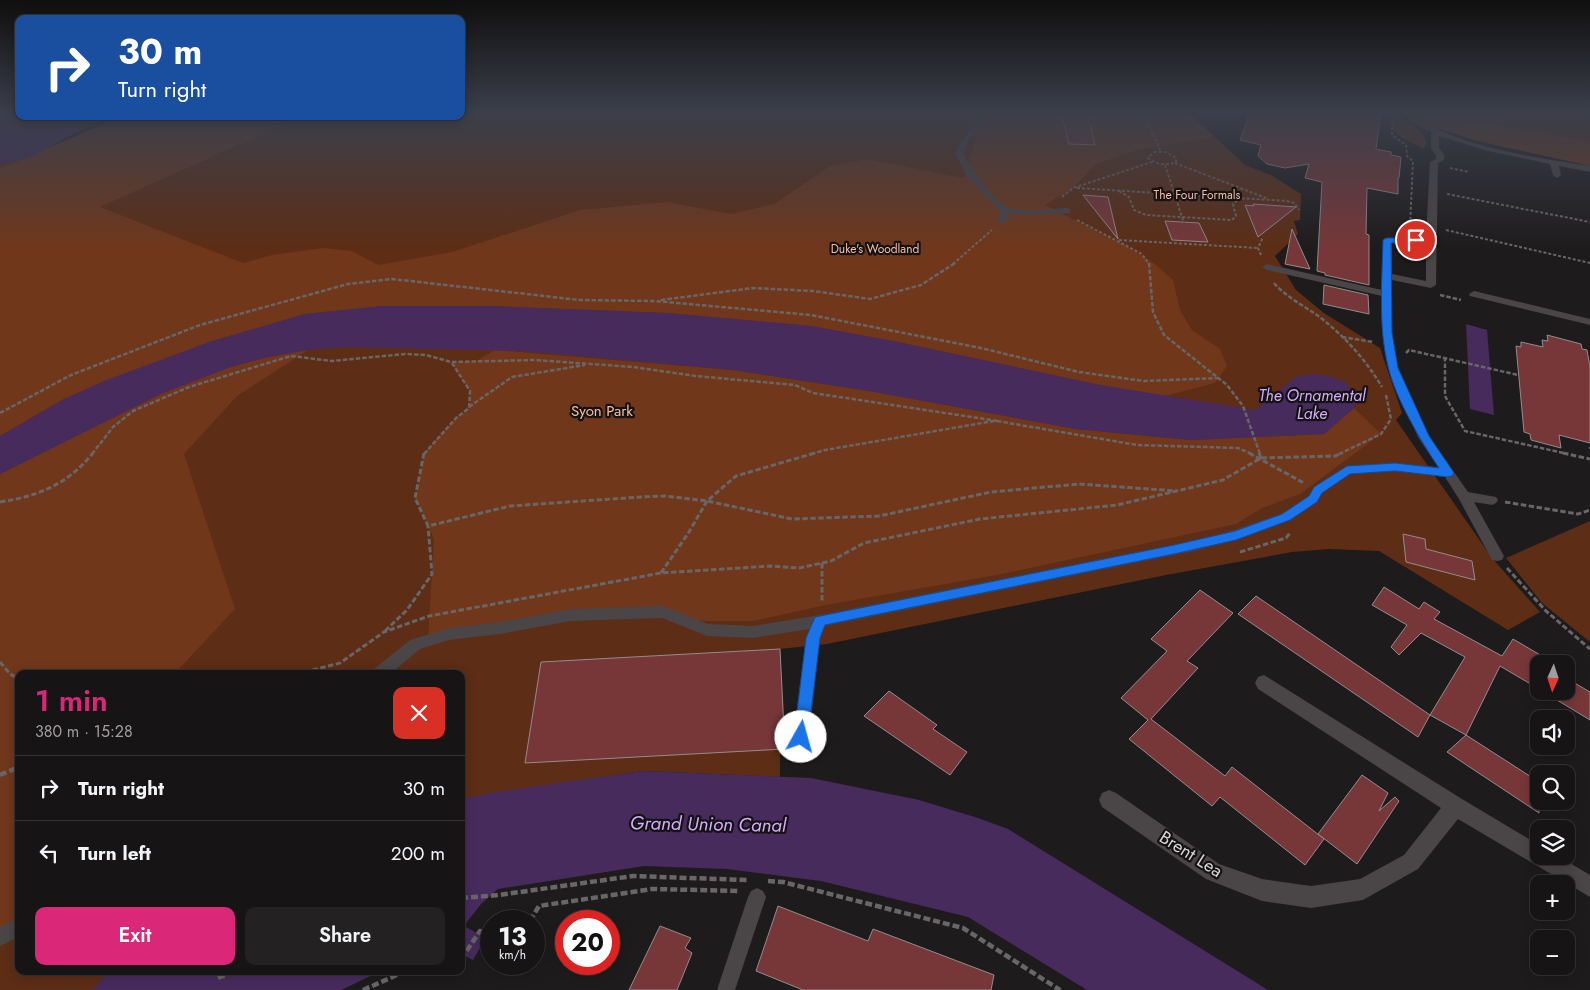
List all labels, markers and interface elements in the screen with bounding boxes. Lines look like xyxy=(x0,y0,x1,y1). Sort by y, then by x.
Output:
text: 30 m xyxy=(118,27,202,77)
icon: right xyxy=(35,35,100,100)
text: Turn right xyxy=(118,73,206,105)
park label: The Four Formals xyxy=(1154,186,1241,204)
pin xyxy=(1395,219,1437,261)
icon: arrive xyxy=(1402,226,1430,254)
park label: Duke's Woodland xyxy=(831,240,919,258)
water label: The Ornamental Lake xyxy=(1258,384,1367,425)
park label: Syon Park xyxy=(571,400,633,422)
north arrow xyxy=(1530,655,1575,700)
map controls xyxy=(1530,655,1575,975)
text: 1 min xyxy=(35,679,108,722)
button: close xyxy=(393,687,445,739)
position arrow xyxy=(774,710,826,762)
button: sound xyxy=(1530,710,1575,755)
text: 380 m · 15:28 xyxy=(35,720,133,743)
button: search xyxy=(1530,765,1575,810)
icon: right xyxy=(35,774,63,802)
text: Turn right xyxy=(78,775,164,802)
text: 30 m xyxy=(403,775,445,802)
water label: Grand Union Canal xyxy=(630,809,787,839)
button: layers xyxy=(1530,820,1575,865)
street label: Brent Lea xyxy=(1154,824,1228,884)
icon: left xyxy=(35,839,63,867)
text: Turn left xyxy=(78,840,151,867)
text: 200 m xyxy=(391,840,445,867)
button: + xyxy=(1530,875,1575,920)
button: Exit xyxy=(35,907,235,965)
button: Share xyxy=(245,907,445,965)
speed limit sign: 20 xyxy=(555,910,620,975)
text: 13 xyxy=(498,918,527,954)
button: − xyxy=(1530,930,1575,975)
text: km/h xyxy=(499,946,526,964)

